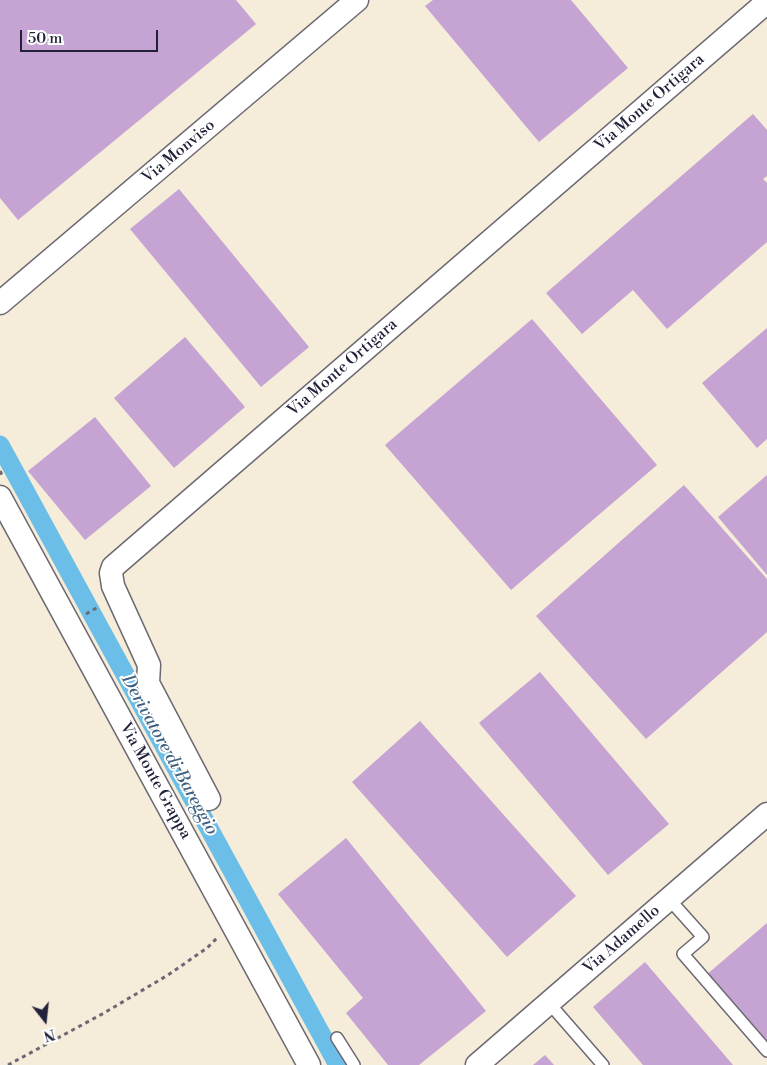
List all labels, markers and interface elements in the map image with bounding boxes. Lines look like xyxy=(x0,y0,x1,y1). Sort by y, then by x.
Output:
scale bar xyxy=(22,20,160,52)
text: 50 m xyxy=(28,29,62,48)
street label: Via Monte Ortigara xyxy=(591,50,709,156)
street label: Via Monviso xyxy=(139,116,219,188)
street label: Via Monte Ortigara xyxy=(284,315,402,421)
water label: Derivatore di Bareggio xyxy=(116,671,222,839)
street label: Via Monte Grappa xyxy=(115,719,195,843)
street label: Via Adamello xyxy=(580,901,664,979)
north arrow xyxy=(20,995,70,1045)
text: N xyxy=(41,1024,57,1045)

